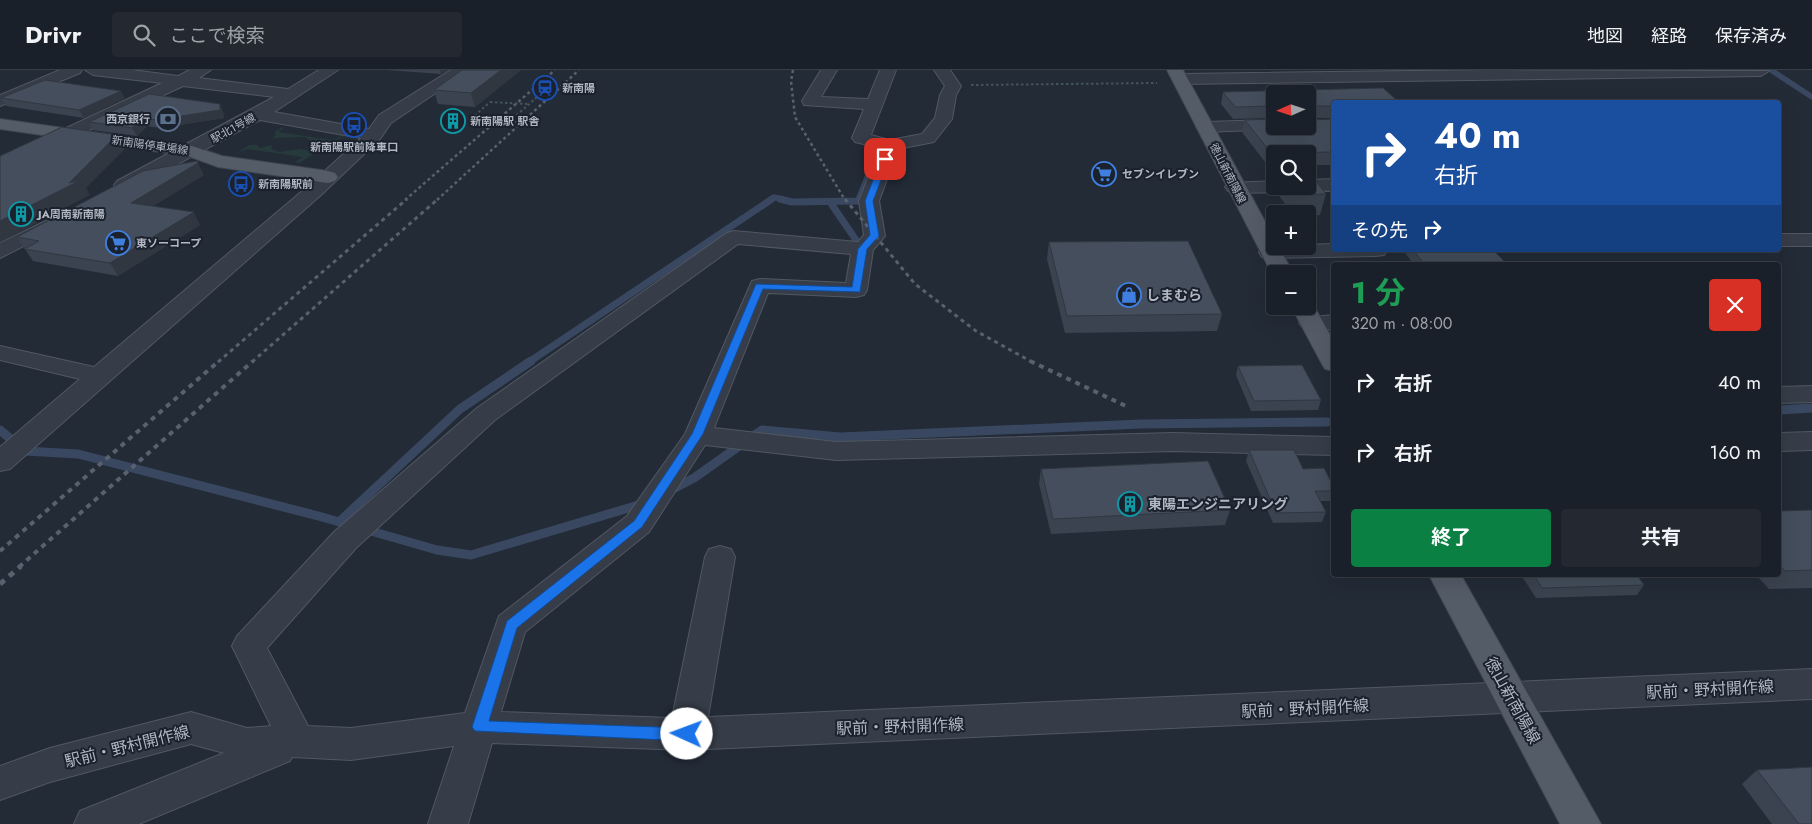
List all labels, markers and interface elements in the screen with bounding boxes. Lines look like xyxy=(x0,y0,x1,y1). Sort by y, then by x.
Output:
search box xyxy=(112,12,462,57)
text: Drivr xyxy=(25,17,82,52)
icon: search xyxy=(130,21,158,49)
text: ここで検索 xyxy=(170,22,265,49)
text: 地図 xyxy=(1587,23,1623,49)
text: 経路 xyxy=(1651,23,1687,49)
text: 保存済み xyxy=(1715,23,1787,49)
station icon: 新南陽 xyxy=(532,75,558,101)
place label: 新南陽 xyxy=(562,80,595,96)
north arrow xyxy=(1266,85,1316,135)
map controls xyxy=(1266,85,1316,315)
bank icon: 西京銀行 xyxy=(155,106,181,132)
building icon: 新南陽駅 駅舎 xyxy=(440,108,466,134)
street label: 駅北1号線 xyxy=(208,109,258,147)
place label: 西京銀行 xyxy=(106,111,150,127)
text: 40 m xyxy=(1434,111,1521,161)
bus stop icon: 新南陽駅前降車口 xyxy=(341,112,367,138)
place label: 新南陽駅 駅舎 xyxy=(470,113,540,129)
icon: right xyxy=(1351,120,1416,185)
street label: 新南陽停車場線 xyxy=(111,132,189,158)
pin xyxy=(864,138,906,180)
place label: 新南陽駅前降車口 xyxy=(310,139,398,155)
street label: 徳山新南陽線 xyxy=(1206,140,1250,206)
icon: arrive xyxy=(871,145,899,173)
button: search xyxy=(1266,145,1316,195)
text: 右折 xyxy=(1434,159,1478,191)
supermarket icon: セブンイレブン xyxy=(1091,161,1117,187)
place label: セブンイレブン xyxy=(1122,166,1199,182)
bus stop icon: 新南陽駅前 xyxy=(228,171,254,197)
place label: 新南陽駅前 xyxy=(258,176,313,192)
building icon: JA周南新南陽 xyxy=(8,201,34,227)
button: + xyxy=(1266,205,1316,255)
place label: JA周南新南陽 xyxy=(36,206,105,222)
icon: right xyxy=(1418,215,1446,243)
text: その先 xyxy=(1351,217,1408,244)
supermarket icon: 東ソーコープ xyxy=(105,230,131,256)
place label: 東ソーコープ xyxy=(136,235,201,251)
button: − xyxy=(1266,265,1316,315)
text: 1 分 xyxy=(1351,271,1405,314)
button: close xyxy=(1709,279,1761,331)
shop icon: しまむら xyxy=(1116,282,1142,308)
place label: しまむら xyxy=(1146,285,1202,305)
text: 320 m · 08:00 xyxy=(1351,312,1452,335)
icon: right xyxy=(1351,368,1379,396)
text: 40 m xyxy=(1718,369,1761,396)
text: 右折 xyxy=(1394,370,1432,397)
icon: right xyxy=(1351,438,1379,466)
text: 160 m xyxy=(1710,439,1761,466)
text: 右折 xyxy=(1394,440,1432,467)
building icon: 東陽エンジニアリング xyxy=(1117,491,1143,517)
place label: 東陽エンジニアリング xyxy=(1148,494,1288,514)
button: 終了 xyxy=(1351,509,1551,567)
button: 共有 xyxy=(1561,509,1761,567)
street label: 徳山新南陽線 xyxy=(1479,653,1546,748)
street label: 駅前・野村開作線 xyxy=(1646,675,1775,704)
street label: 駅前・野村開作線 xyxy=(1241,694,1370,723)
position arrow xyxy=(660,707,712,759)
street label: 駅前・野村開作線 xyxy=(836,713,964,740)
street label: 駅前・野村開作線 xyxy=(62,720,192,773)

